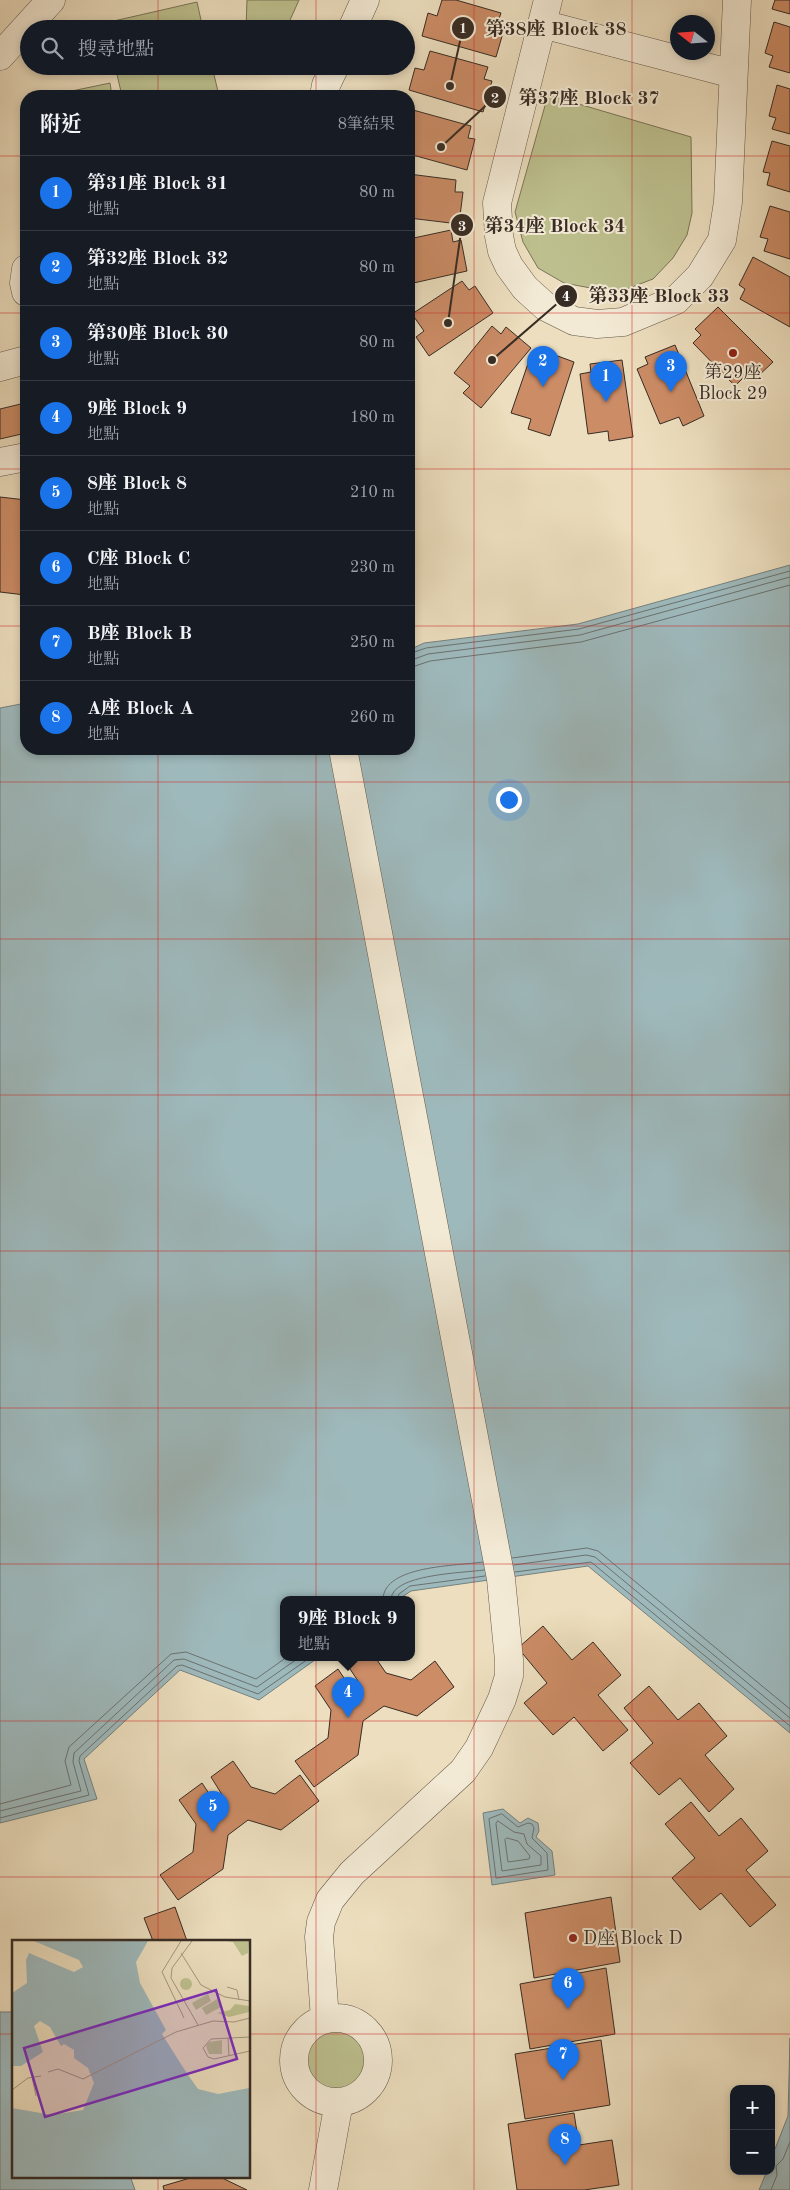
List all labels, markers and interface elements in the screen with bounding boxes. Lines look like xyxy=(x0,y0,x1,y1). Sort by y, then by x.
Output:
callout: 第38座 Block 38 xyxy=(451,11,637,45)
north arrow xyxy=(670,15,715,60)
text: 第38座 Block 38 xyxy=(485,18,627,40)
search box xyxy=(20,20,415,75)
text: 1 xyxy=(459,22,467,37)
icon: search xyxy=(38,34,66,62)
text: 搜尋地點 xyxy=(78,41,154,60)
callout: 第37座 Block 37 xyxy=(483,80,669,114)
text: 第37座 Block 37 xyxy=(518,87,660,109)
text: 2 xyxy=(491,92,499,107)
text: 附近 xyxy=(40,115,82,136)
text: 8筆結果 xyxy=(338,117,395,133)
text: 第31座 Block 31 xyxy=(87,175,228,194)
text: 1 xyxy=(51,185,61,201)
text: 80 m xyxy=(359,185,395,201)
text: 地點 xyxy=(87,202,119,218)
callout: 第34座 Block 34 xyxy=(449,208,635,242)
text: 第34座 Block 34 xyxy=(484,215,626,237)
text: 3 xyxy=(458,220,466,235)
text: 第32座 Block 32 xyxy=(87,250,228,269)
text: 2 xyxy=(51,260,61,276)
text: 80 m xyxy=(359,260,395,276)
text: 地點 xyxy=(87,277,119,293)
callout: 第33座 Block 33 xyxy=(554,279,740,313)
text: 第33座 Block 33 xyxy=(588,285,730,307)
text: 4 xyxy=(562,290,570,305)
text: 第30座 Block 30 xyxy=(87,325,228,344)
text: 3 xyxy=(51,335,61,351)
text: 80 m xyxy=(359,335,395,351)
pin: 2 xyxy=(527,346,559,387)
marker: 第29座 Block 29 xyxy=(727,347,739,359)
pin: 3 xyxy=(655,351,687,392)
text: 地點 xyxy=(87,352,119,368)
pin: 1 xyxy=(590,361,622,402)
place label: 第29座 Block 29 xyxy=(698,362,768,403)
text: 9座 Block 9 xyxy=(87,400,187,419)
text: 4 xyxy=(51,410,61,426)
text: 180 m xyxy=(350,410,395,426)
text: 地點 xyxy=(87,427,119,443)
text: 8座 Block 8 xyxy=(87,475,187,494)
text: 5 xyxy=(51,485,61,501)
text: 210 m xyxy=(350,485,395,501)
text: 地點 xyxy=(87,502,119,518)
text: C座 Block C xyxy=(87,550,190,569)
text: 6 xyxy=(51,560,61,576)
text: 230 m xyxy=(350,560,395,576)
text: 地點 xyxy=(87,577,119,593)
text: B座 Block B xyxy=(87,625,192,644)
text: 7 xyxy=(51,635,61,651)
text: 250 m xyxy=(350,635,395,651)
text: 地點 xyxy=(87,652,119,668)
text: A座 Block A xyxy=(87,700,194,719)
text: 8 xyxy=(51,710,61,726)
text: 260 m xyxy=(350,710,395,726)
text: 地點 xyxy=(87,727,119,743)
your location xyxy=(496,787,522,813)
popup xyxy=(280,1596,415,1661)
text: 9座 Block 9 xyxy=(297,1610,398,1629)
text: 地點 xyxy=(297,1637,329,1653)
pin: 4 xyxy=(332,1677,364,1718)
pin: 5 xyxy=(197,1791,229,1832)
place label: D座 Block D xyxy=(583,1928,683,1948)
marker: D座 Block D xyxy=(567,1932,579,1944)
inset map xyxy=(12,1940,250,2178)
pin: 6 xyxy=(552,1968,584,2009)
pin: 7 xyxy=(547,2039,579,2080)
map controls xyxy=(730,2085,775,2175)
button: + xyxy=(730,2085,775,2130)
pin: 8 xyxy=(549,2124,581,2165)
button: − xyxy=(730,2130,775,2175)

